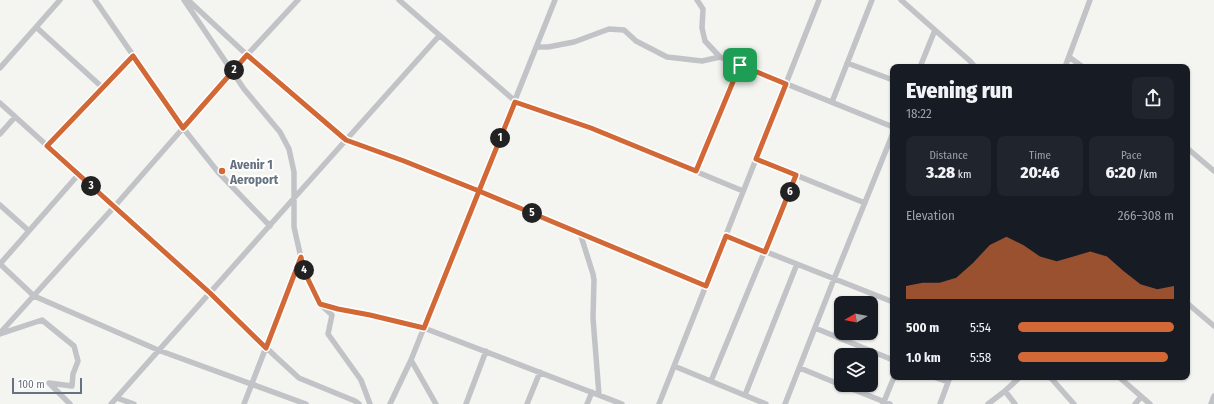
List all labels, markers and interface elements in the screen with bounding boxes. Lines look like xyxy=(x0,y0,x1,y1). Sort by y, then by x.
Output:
pin xyxy=(723,48,757,82)
icon: arrive xyxy=(729,54,751,76)
pin: 2 xyxy=(224,60,244,80)
text: 2 xyxy=(231,63,237,76)
text: Evening run xyxy=(906,77,1013,104)
button: share xyxy=(1132,77,1174,119)
text: 18:22 xyxy=(906,106,932,121)
pin: 1 xyxy=(490,128,510,148)
text: 1 xyxy=(498,131,502,144)
text: Distance xyxy=(929,149,968,162)
text: Time xyxy=(1029,149,1051,162)
text: Pace xyxy=(1121,149,1142,162)
place label: Avenir 1 Aeroport xyxy=(229,157,279,187)
text: 3.28 xyxy=(926,162,955,183)
text: 20:46 xyxy=(1020,162,1060,183)
text: 6:20 xyxy=(1105,162,1136,183)
marker: Avenir 1 Aeroport xyxy=(217,166,227,176)
text: km xyxy=(955,168,971,181)
text: /km xyxy=(1136,168,1157,181)
pin: 3 xyxy=(81,176,101,196)
text: 3 xyxy=(88,179,94,192)
pin: 6 xyxy=(780,182,800,202)
text: 6 xyxy=(787,185,793,198)
pin: 5 xyxy=(522,203,542,223)
text: 5 xyxy=(529,206,535,219)
text: Elevation xyxy=(906,208,955,223)
text: 266–308 m xyxy=(1118,208,1174,223)
pin: 4 xyxy=(294,260,314,280)
text: 4 xyxy=(301,263,307,276)
north arrow xyxy=(834,296,878,340)
map controls xyxy=(834,296,878,392)
text: 500 m xyxy=(906,320,939,335)
text: 5:54 xyxy=(970,320,991,335)
button: layers xyxy=(834,348,878,392)
text: 1.0 km xyxy=(906,350,941,365)
text: 5:58 xyxy=(970,350,991,365)
scale bar xyxy=(12,376,82,395)
text: 100 m xyxy=(18,378,45,391)

